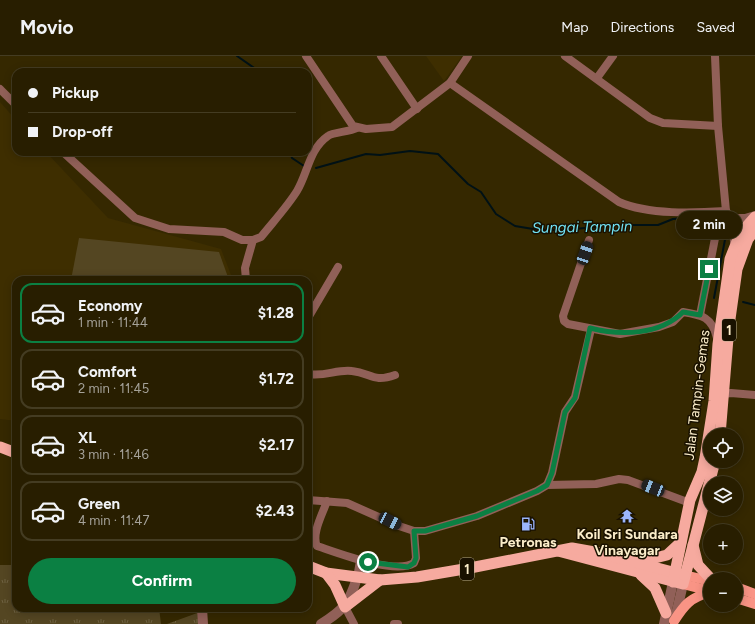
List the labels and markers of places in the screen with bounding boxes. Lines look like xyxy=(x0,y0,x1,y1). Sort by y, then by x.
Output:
temple icon: Koil Sri Sundara Vinayagar xyxy=(619,508,635,524)
fuel station icon: Petronas xyxy=(520,516,536,532)
place label: Koil Sri Sundara Vinayagar xyxy=(576,526,678,559)
place label: Petronas xyxy=(499,534,557,551)

